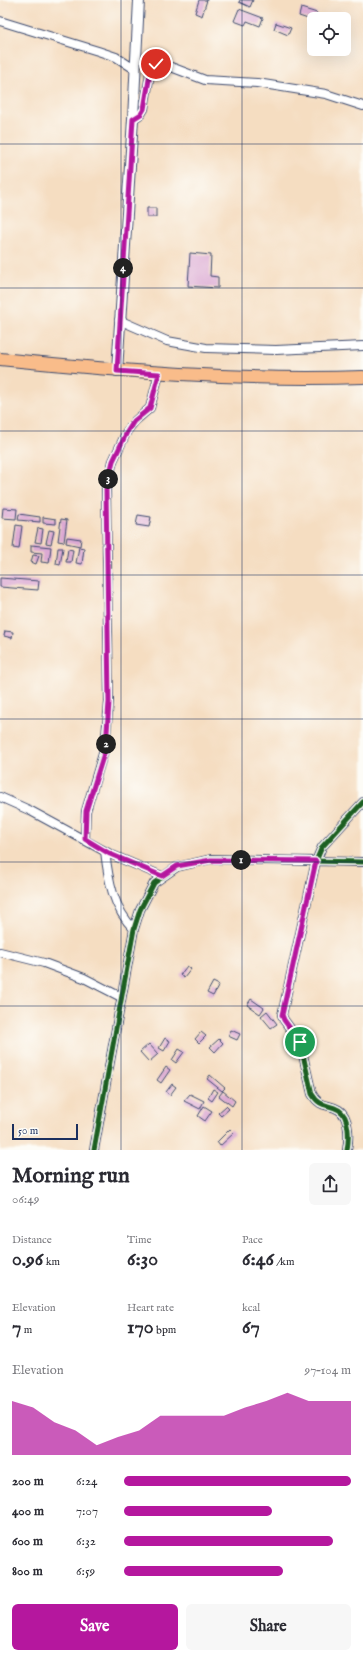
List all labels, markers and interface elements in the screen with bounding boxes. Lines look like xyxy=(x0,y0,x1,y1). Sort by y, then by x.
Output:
map controls xyxy=(307,12,351,56)
button: locate xyxy=(307,12,351,56)
pin xyxy=(139,47,173,81)
icon: check xyxy=(145,53,167,75)
pin: 4 xyxy=(113,258,133,278)
text: 4 xyxy=(120,261,126,275)
pin: 3 xyxy=(98,469,118,489)
text: 3 xyxy=(106,472,110,486)
pin: 2 xyxy=(96,734,116,754)
text: 2 xyxy=(103,737,109,751)
pin: 1 xyxy=(231,850,251,870)
text: 1 xyxy=(239,853,243,867)
pin xyxy=(283,1025,317,1059)
icon: arrive xyxy=(289,1031,311,1053)
scale bar xyxy=(12,1122,78,1141)
text: 50 m xyxy=(18,1124,38,1138)
text: Morning run xyxy=(12,1162,130,1190)
button: share xyxy=(309,1163,351,1205)
text: 06:49 xyxy=(12,1191,39,1208)
text: Distance xyxy=(12,1233,52,1247)
text: Time xyxy=(127,1233,151,1247)
text: Pace xyxy=(242,1233,263,1247)
text: 0.96 xyxy=(12,1247,43,1272)
text: 6:30 xyxy=(127,1247,158,1272)
text: 6:46 xyxy=(242,1247,274,1272)
text: km xyxy=(43,1255,60,1269)
text: /km xyxy=(274,1255,295,1269)
text: Elevation xyxy=(12,1301,56,1315)
text: Heart rate xyxy=(127,1301,174,1315)
text: kcal xyxy=(242,1301,260,1315)
text: 7 xyxy=(12,1315,21,1340)
text: 170 xyxy=(127,1315,154,1340)
text: 67 xyxy=(242,1315,260,1340)
text: m xyxy=(21,1323,32,1337)
text: bpm xyxy=(154,1323,176,1337)
text: Elevation xyxy=(12,1362,64,1379)
text: 97–104 m xyxy=(304,1362,351,1379)
text: 200 m xyxy=(12,1473,44,1490)
text: 6:24 xyxy=(76,1473,97,1490)
text: 400 m xyxy=(12,1503,44,1520)
text: 7:07 xyxy=(76,1503,98,1520)
text: 600 m xyxy=(12,1533,43,1550)
text: 6:32 xyxy=(76,1533,96,1550)
text: 800 m xyxy=(12,1563,43,1580)
text: 6:59 xyxy=(76,1563,95,1580)
button: Save xyxy=(12,1604,178,1650)
button: Share xyxy=(186,1604,351,1650)

